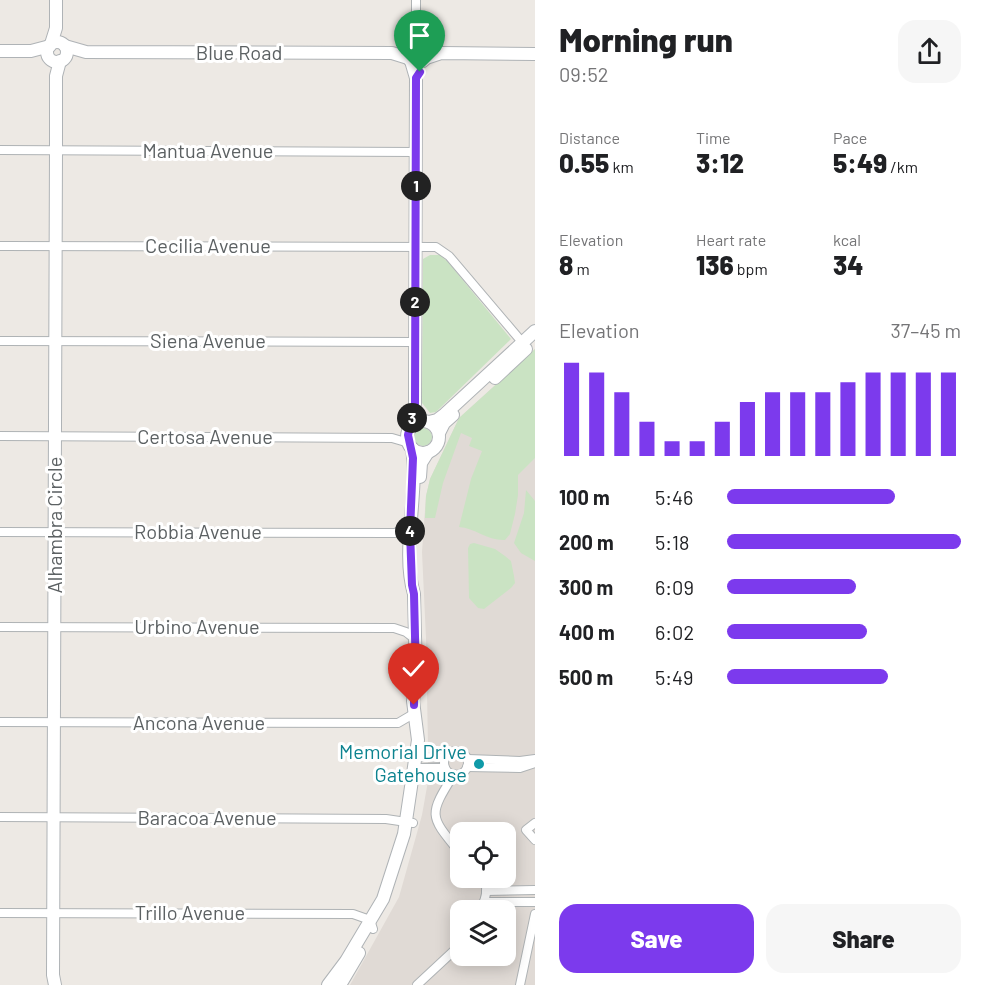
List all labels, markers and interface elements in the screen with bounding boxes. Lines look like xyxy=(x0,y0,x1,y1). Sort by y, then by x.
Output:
pin xyxy=(394,10,445,72)
icon: arrive xyxy=(403,19,436,52)
text: Morning run xyxy=(559,19,733,59)
button: share xyxy=(898,20,961,83)
street label: Blue Road xyxy=(196,40,282,64)
text: 09:52 xyxy=(559,62,609,86)
text: Distance xyxy=(559,128,620,147)
text: Time xyxy=(696,128,731,147)
text: Pace xyxy=(833,128,867,147)
street label: Mantua Avenue xyxy=(142,138,274,162)
text: 0.55 xyxy=(559,147,609,178)
text: 3:12 xyxy=(696,147,744,178)
text: 5:49 xyxy=(833,147,887,178)
text: km xyxy=(609,157,634,176)
text: /km xyxy=(887,157,918,176)
pin: 1 xyxy=(401,171,431,201)
text: 1 xyxy=(413,176,419,195)
text: Elevation xyxy=(559,230,623,249)
text: Heart rate xyxy=(696,230,766,249)
text: kcal xyxy=(833,230,861,249)
street label: Cecilia Avenue xyxy=(145,233,271,257)
text: 8 xyxy=(559,249,573,280)
text: 136 xyxy=(696,249,734,280)
text: 34 xyxy=(833,249,863,280)
text: m xyxy=(573,259,590,278)
text: bpm xyxy=(734,259,768,278)
pin: 2 xyxy=(400,287,430,317)
text: 2 xyxy=(411,292,419,311)
text: Elevation xyxy=(559,318,640,342)
text: 37–45 m xyxy=(890,318,961,342)
street label: Siena Avenue xyxy=(150,328,266,352)
pin: 3 xyxy=(397,403,427,433)
text: 3 xyxy=(408,408,416,427)
street label: Certosa Avenue xyxy=(137,424,273,448)
street label: Alhambra Circle xyxy=(42,457,66,593)
text: 100 m xyxy=(559,485,610,509)
text: 5:46 xyxy=(655,485,693,509)
pin: 4 xyxy=(395,516,425,546)
street label: Robbia Avenue xyxy=(134,519,262,543)
text: 4 xyxy=(405,521,415,540)
text: 200 m xyxy=(559,530,614,554)
text: 5:18 xyxy=(655,530,689,554)
text: 300 m xyxy=(559,575,613,599)
text: 6:09 xyxy=(655,575,694,599)
street label: Urbino Avenue xyxy=(134,614,260,638)
text: 400 m xyxy=(559,620,615,644)
text: 6:02 xyxy=(655,620,694,644)
pin xyxy=(388,643,439,705)
icon: check xyxy=(397,652,430,685)
text: 500 m xyxy=(559,665,613,689)
text: 5:49 xyxy=(655,665,694,689)
street label: Ancona Avenue xyxy=(133,710,265,734)
place label: Memorial Drive Gatehouse xyxy=(339,739,467,786)
marker: Memorial Drive Gatehouse xyxy=(472,757,486,771)
street label: Baracoa Avenue xyxy=(137,805,277,829)
map controls xyxy=(450,822,516,966)
button: locate xyxy=(450,822,516,888)
street label: Trillo Avenue xyxy=(135,900,245,924)
button: layers xyxy=(450,900,516,966)
button: Save xyxy=(559,904,754,973)
button: Share xyxy=(766,904,961,973)

